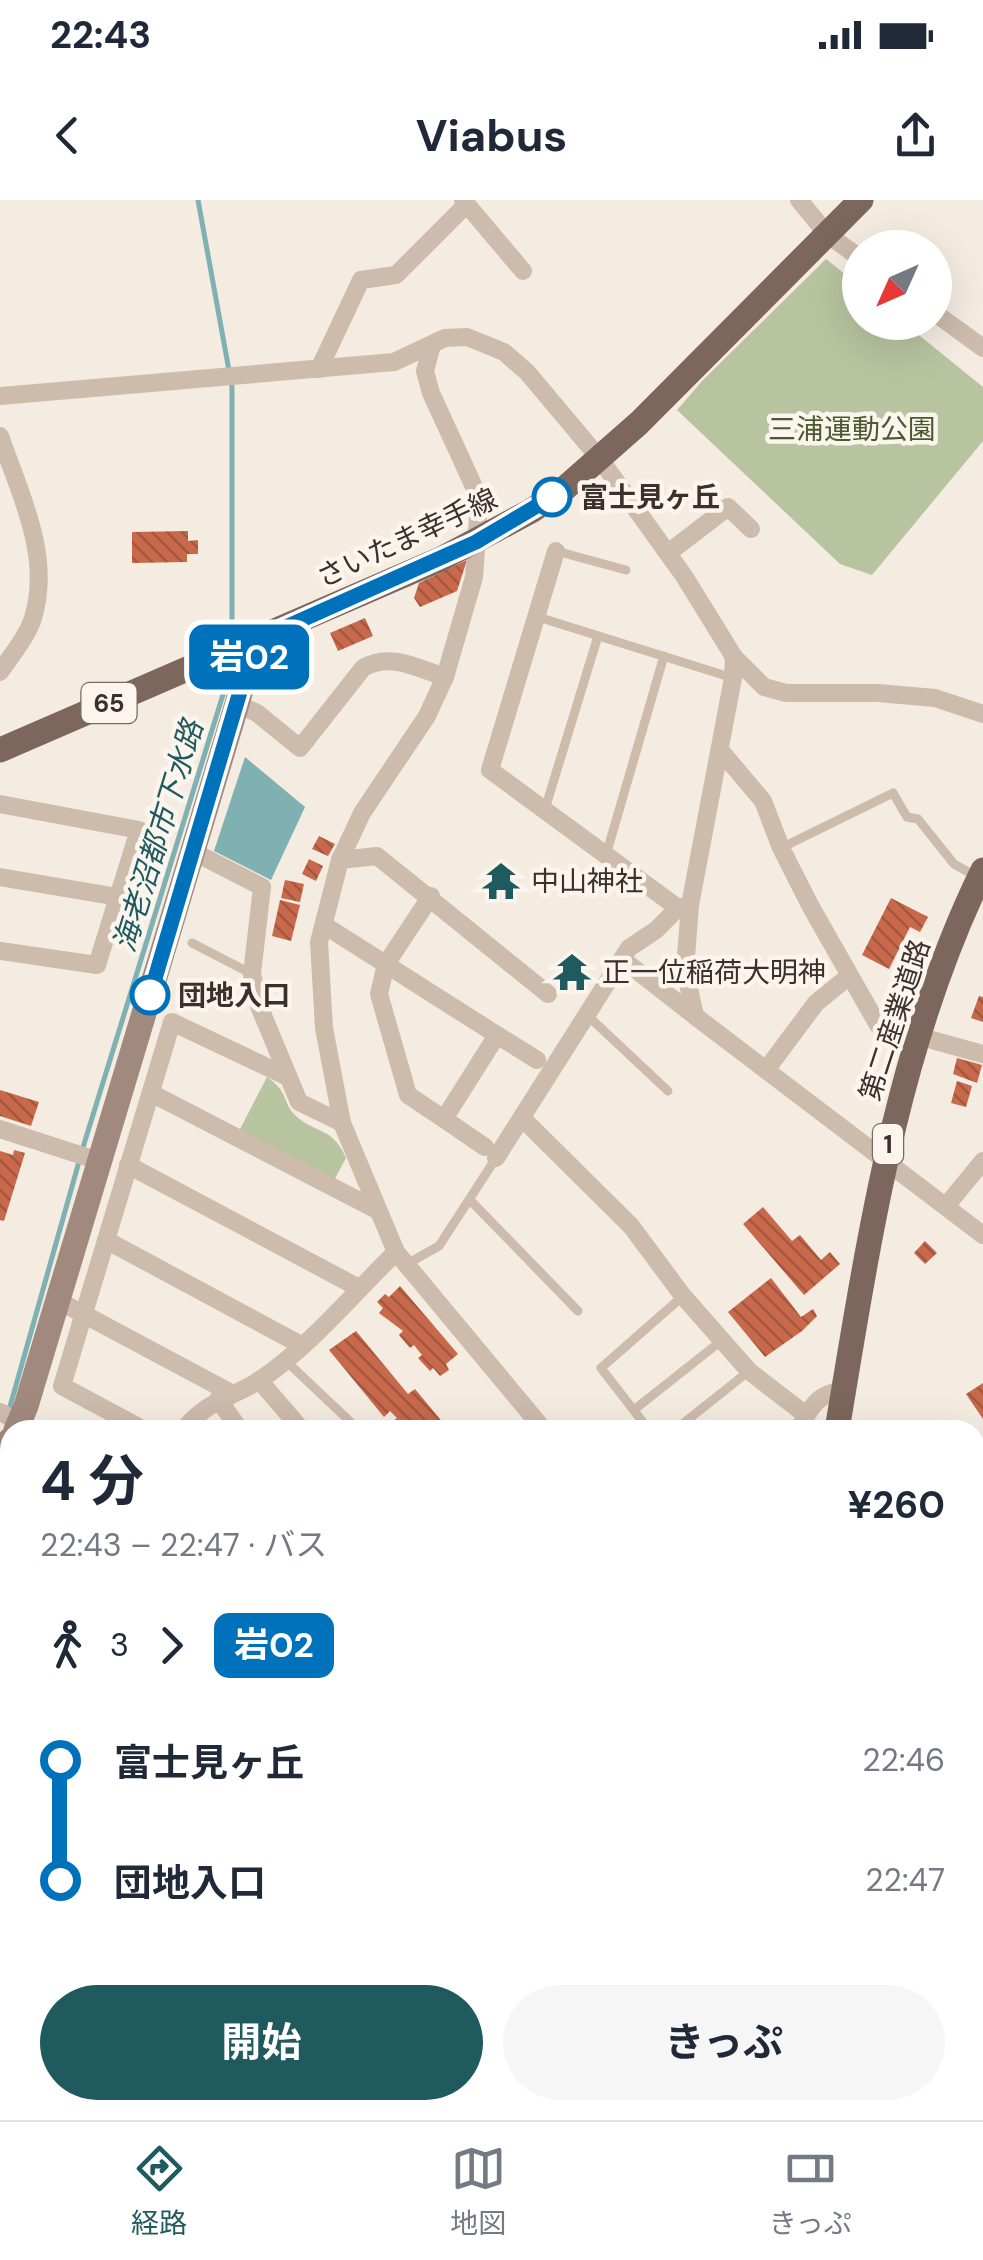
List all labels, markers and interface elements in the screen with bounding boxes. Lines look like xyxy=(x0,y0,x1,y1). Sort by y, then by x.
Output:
text: 22:43 xyxy=(50,10,151,60)
text: Viabus xyxy=(416,106,567,165)
icon: back xyxy=(40,108,95,163)
icon: share xyxy=(888,108,943,163)
north arrow xyxy=(842,230,952,340)
map controls xyxy=(842,230,952,340)
park label: 三浦運動公園 xyxy=(768,411,936,448)
marker: 富士見ヶ丘 xyxy=(533,478,571,516)
place label: 富士見ヶ丘 xyxy=(580,479,720,516)
street label: さいたま幸手線 xyxy=(311,480,503,596)
line badge: 岩02 xyxy=(192,624,306,690)
text: 岩02 xyxy=(209,634,289,680)
road number: 65 xyxy=(82,683,136,723)
water label: 海老沼都市下水路 xyxy=(104,713,213,956)
temple icon: 中山神社 xyxy=(480,860,522,902)
place label: 中山神社 xyxy=(531,863,643,900)
street label: 第二産業道路 xyxy=(851,934,939,1106)
temple icon: 正一位稲荷大明神 xyxy=(551,951,593,993)
place label: 正一位稲荷大明神 xyxy=(602,954,826,991)
marker: 団地入口 xyxy=(131,976,169,1014)
place label: 団地入口 xyxy=(178,977,290,1014)
road number: 1 xyxy=(873,1124,903,1164)
text: 4 分 xyxy=(40,1445,144,1517)
text: ¥260 xyxy=(848,1480,945,1530)
text: 22:43 – 22:47 · バス xyxy=(40,1524,327,1566)
icon: walk xyxy=(40,1618,95,1673)
icon: forward xyxy=(144,1618,199,1673)
text: 岩02 xyxy=(234,1622,314,1668)
text: 3 xyxy=(110,1624,129,1666)
text: 富士見ヶ丘 xyxy=(114,1738,304,1788)
text: 22:46 xyxy=(862,1739,945,1781)
text: 団地入口 xyxy=(114,1858,266,1908)
text: 22:47 xyxy=(865,1859,945,1901)
button: 開始 xyxy=(40,1985,483,2100)
button: きっぷ xyxy=(503,1985,945,2100)
tab: 経路 xyxy=(131,2141,187,2242)
tab: 地図 xyxy=(450,2141,506,2242)
tab: きっぷ xyxy=(769,2141,852,2242)

